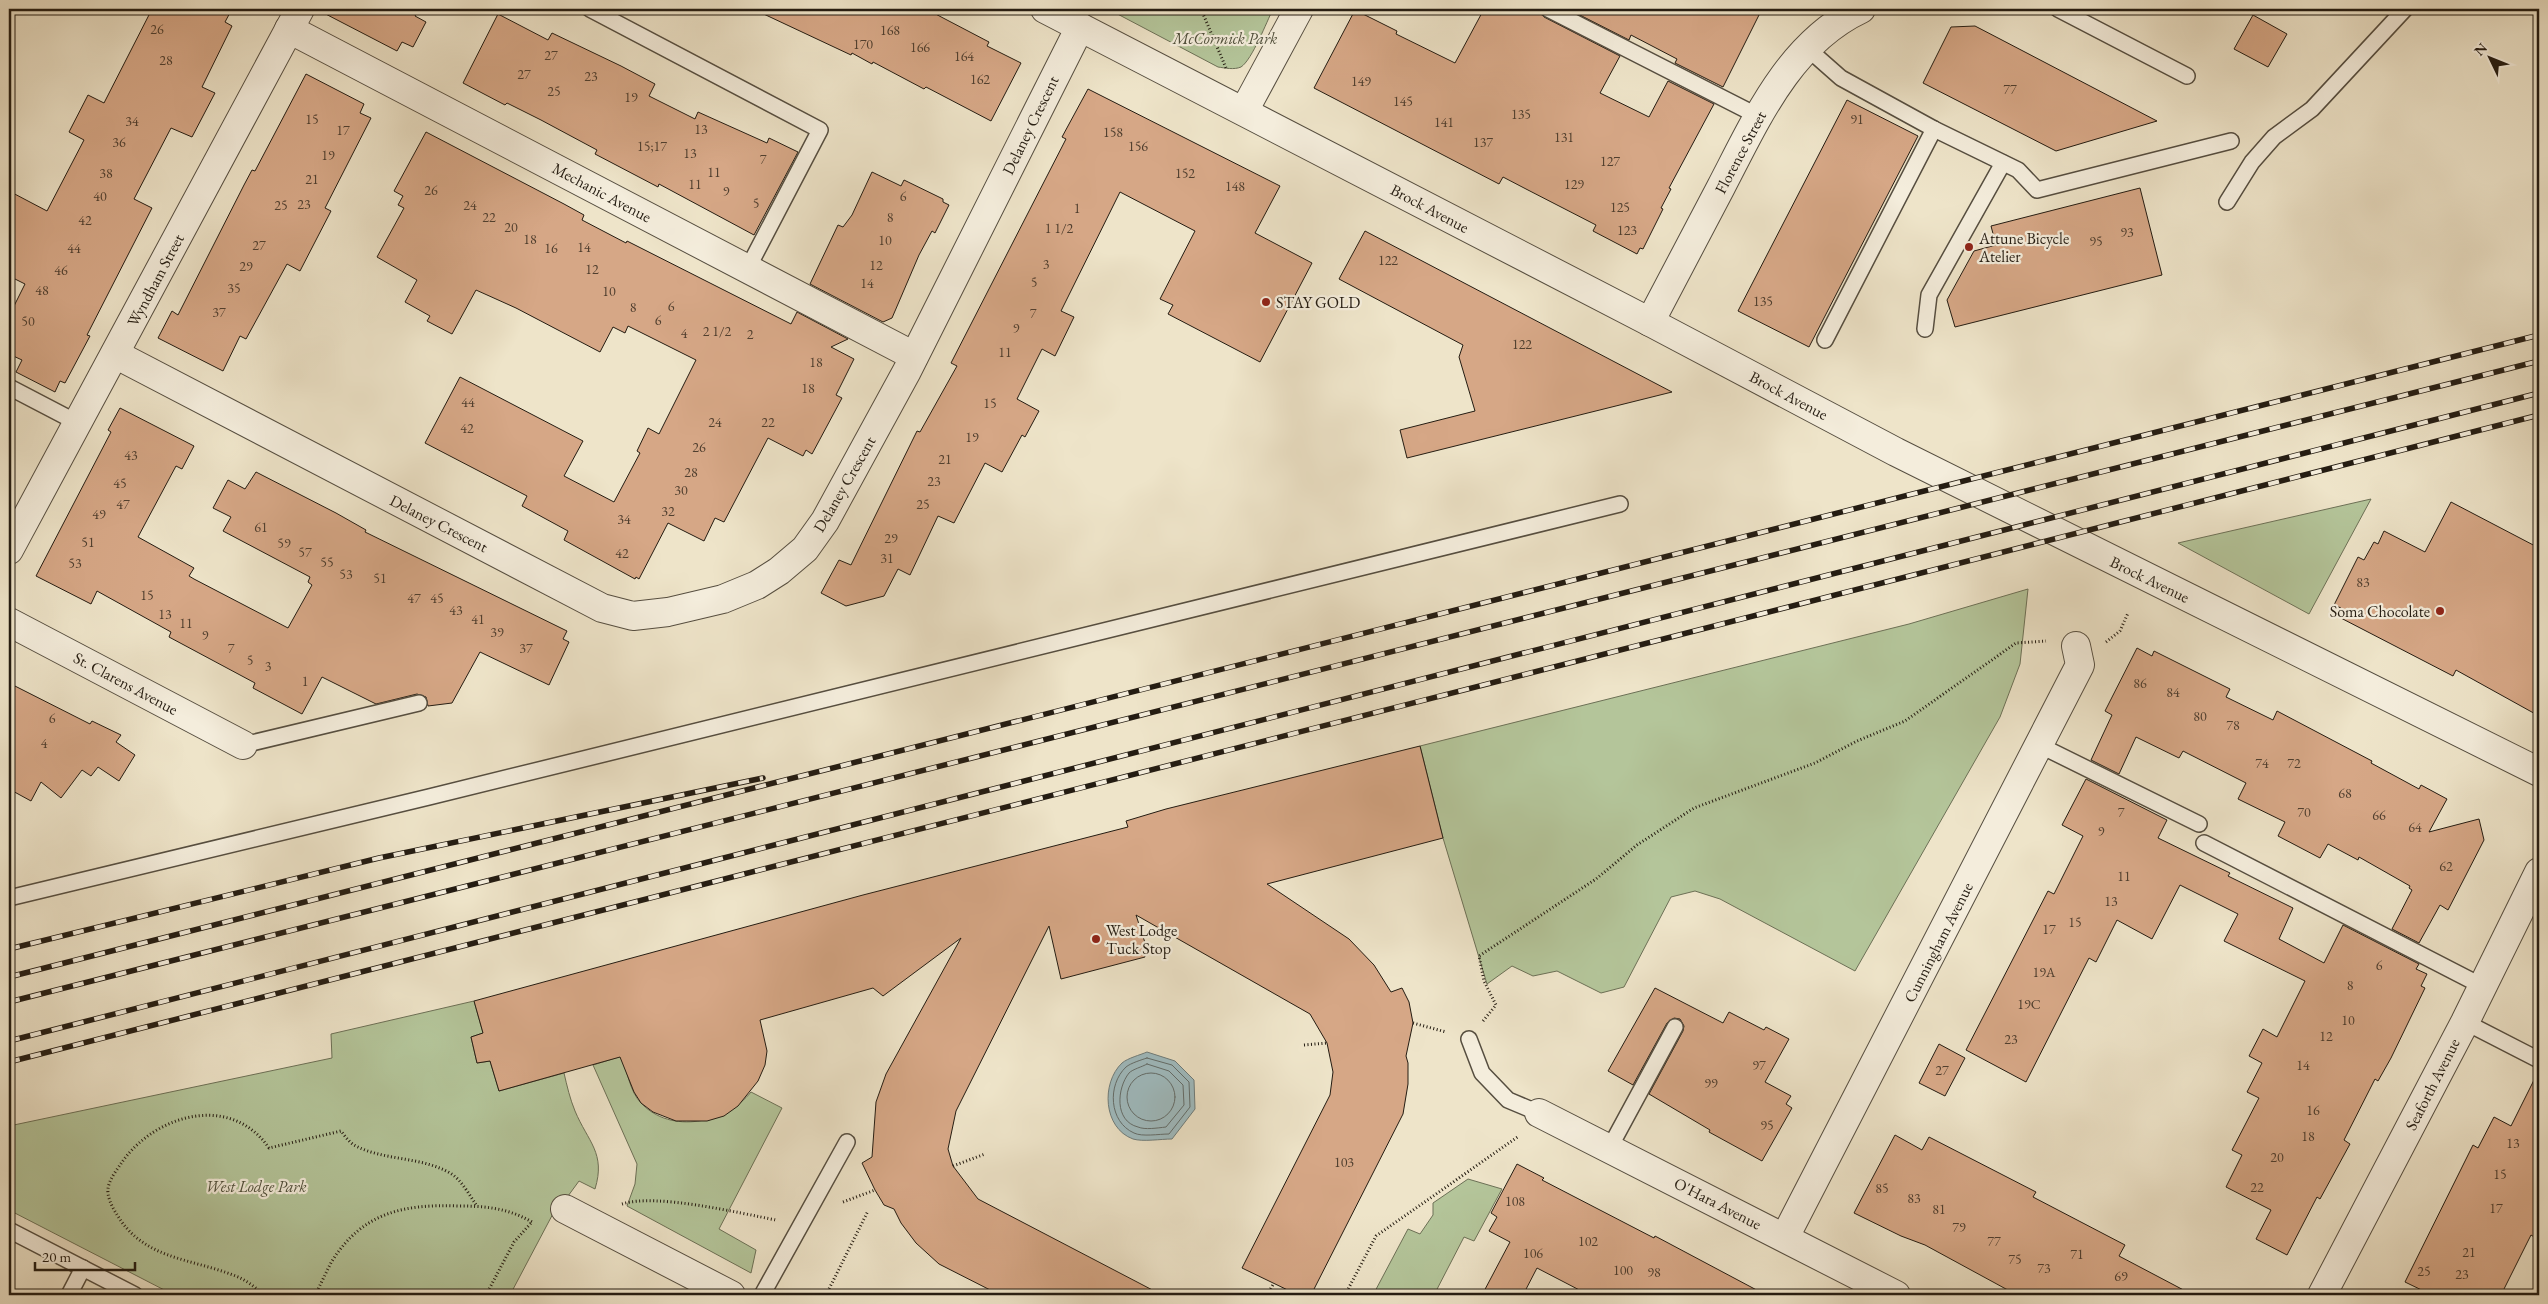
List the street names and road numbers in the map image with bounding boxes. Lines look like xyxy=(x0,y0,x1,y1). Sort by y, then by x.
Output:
street label: Delaney Crescent xyxy=(997,72,1063,178)
street label: Florence Street xyxy=(1710,107,1771,197)
street label: Mechanic Avenue xyxy=(549,158,655,227)
street label: Brock Avenue xyxy=(1387,179,1473,238)
street label: Wyndham Street xyxy=(122,230,189,330)
street label: Brock Avenue xyxy=(1746,366,1832,425)
street label: Delaney Crescent xyxy=(808,432,880,536)
street label: Delaney Crescent xyxy=(386,490,491,557)
street label: Brock Avenue xyxy=(2107,551,2193,608)
street label: St. Clarens Avenue xyxy=(70,647,182,720)
street label: Cunningham Avenue xyxy=(1899,879,1978,1006)
street label: Seaforth Avenue xyxy=(2400,1035,2465,1134)
street label: O'Hara Avenue xyxy=(1670,1172,1765,1235)

